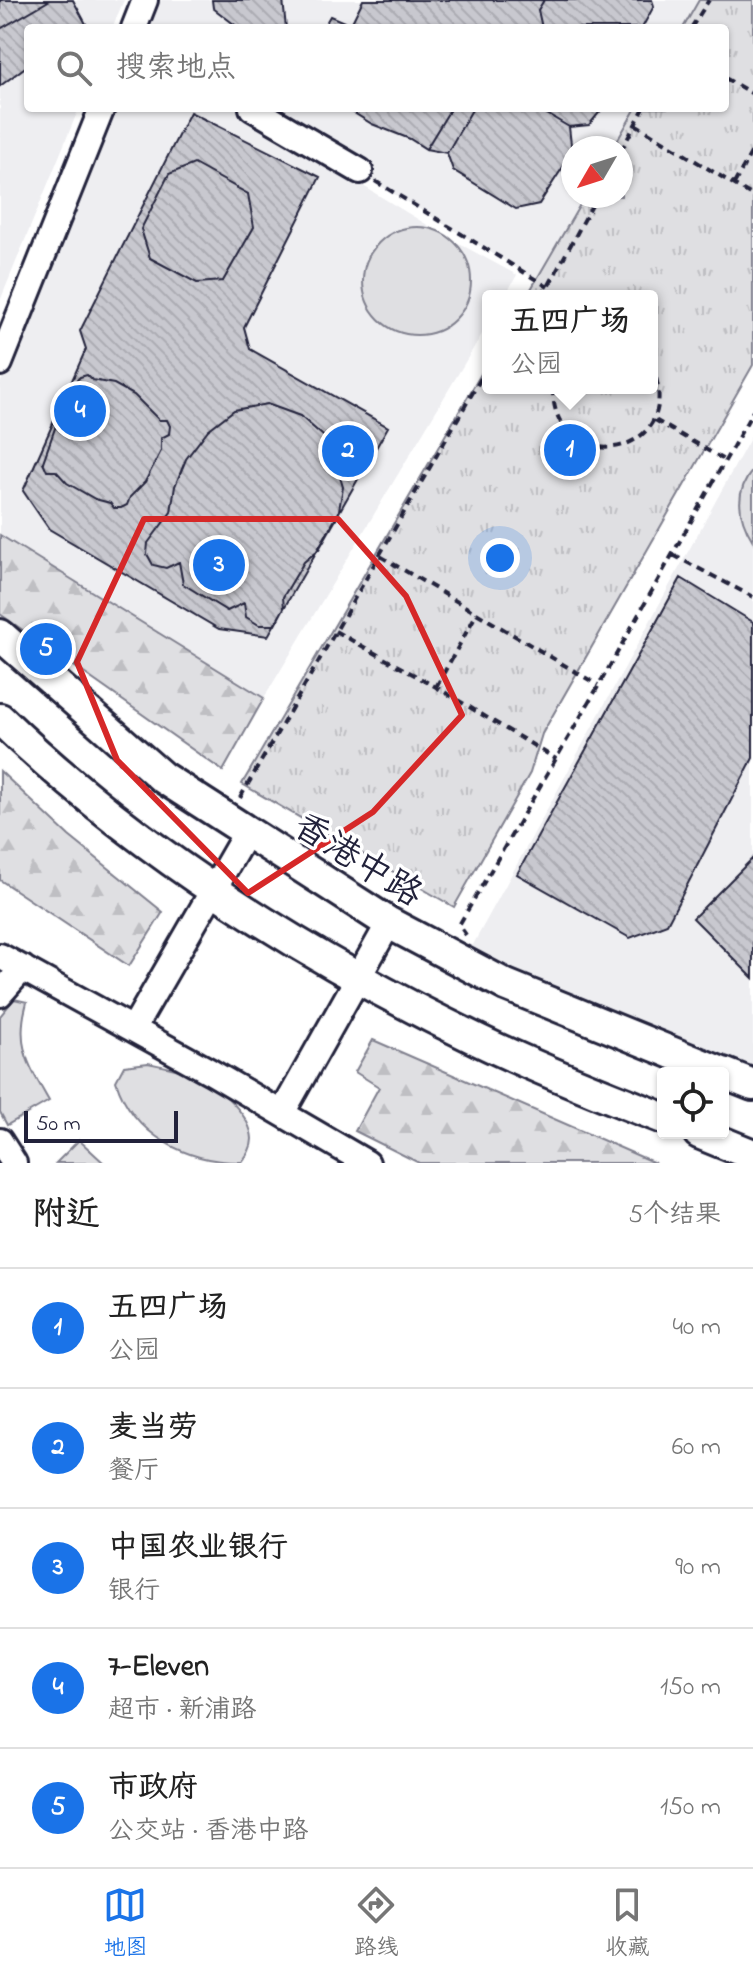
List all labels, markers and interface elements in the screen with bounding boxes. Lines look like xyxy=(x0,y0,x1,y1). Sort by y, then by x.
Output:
search box xyxy=(24,24,729,112)
icon: search xyxy=(52,46,96,90)
text: 搜索地点 xyxy=(116,47,236,91)
north arrow xyxy=(561,136,633,208)
popup xyxy=(482,290,658,394)
text: 五四广场 xyxy=(510,301,630,345)
text: 公园 xyxy=(510,347,562,385)
pin: 4 xyxy=(54,381,106,441)
pin: 1 xyxy=(544,420,596,480)
pin: 2 xyxy=(322,421,374,481)
pin: 3 xyxy=(193,535,245,595)
your location xyxy=(480,538,520,578)
pin: 5 xyxy=(20,619,72,679)
street label: 香港中路 xyxy=(282,801,432,922)
map controls xyxy=(657,1067,729,1139)
button: locate xyxy=(657,1067,729,1139)
scale bar xyxy=(24,1107,178,1143)
text: 50 m xyxy=(36,1109,81,1141)
text: 附近 xyxy=(32,1191,100,1241)
text: 5个结果 xyxy=(628,1197,721,1235)
text: 五四广场 xyxy=(108,1287,228,1331)
text: 1 xyxy=(54,1309,62,1347)
text: 40 m xyxy=(672,1309,721,1347)
text: 公园 xyxy=(108,1333,160,1371)
text: 麦当劳 xyxy=(108,1407,198,1451)
text: 2 xyxy=(52,1429,64,1467)
text: 60 m xyxy=(672,1429,721,1467)
text: 餐厅 xyxy=(108,1453,160,1491)
text: 中国农业银行 xyxy=(108,1527,288,1571)
text: 3 xyxy=(53,1549,63,1587)
text: 90 m xyxy=(675,1549,721,1587)
text: 银行 xyxy=(108,1573,160,1611)
text: 7-Eleven xyxy=(108,1646,209,1690)
text: 4 xyxy=(53,1669,63,1707)
text: 150 m xyxy=(660,1669,721,1707)
text: 超市 · 新浦路 xyxy=(108,1692,257,1730)
text: 市政府 xyxy=(108,1767,198,1811)
text: 5 xyxy=(51,1789,65,1827)
text: 150 m xyxy=(660,1789,721,1827)
text: 公交站 · 香港中路 xyxy=(108,1813,309,1851)
tab: 地图 xyxy=(103,1883,148,1965)
tab: 路线 xyxy=(354,1883,399,1965)
tab: 收藏 xyxy=(605,1883,650,1965)

